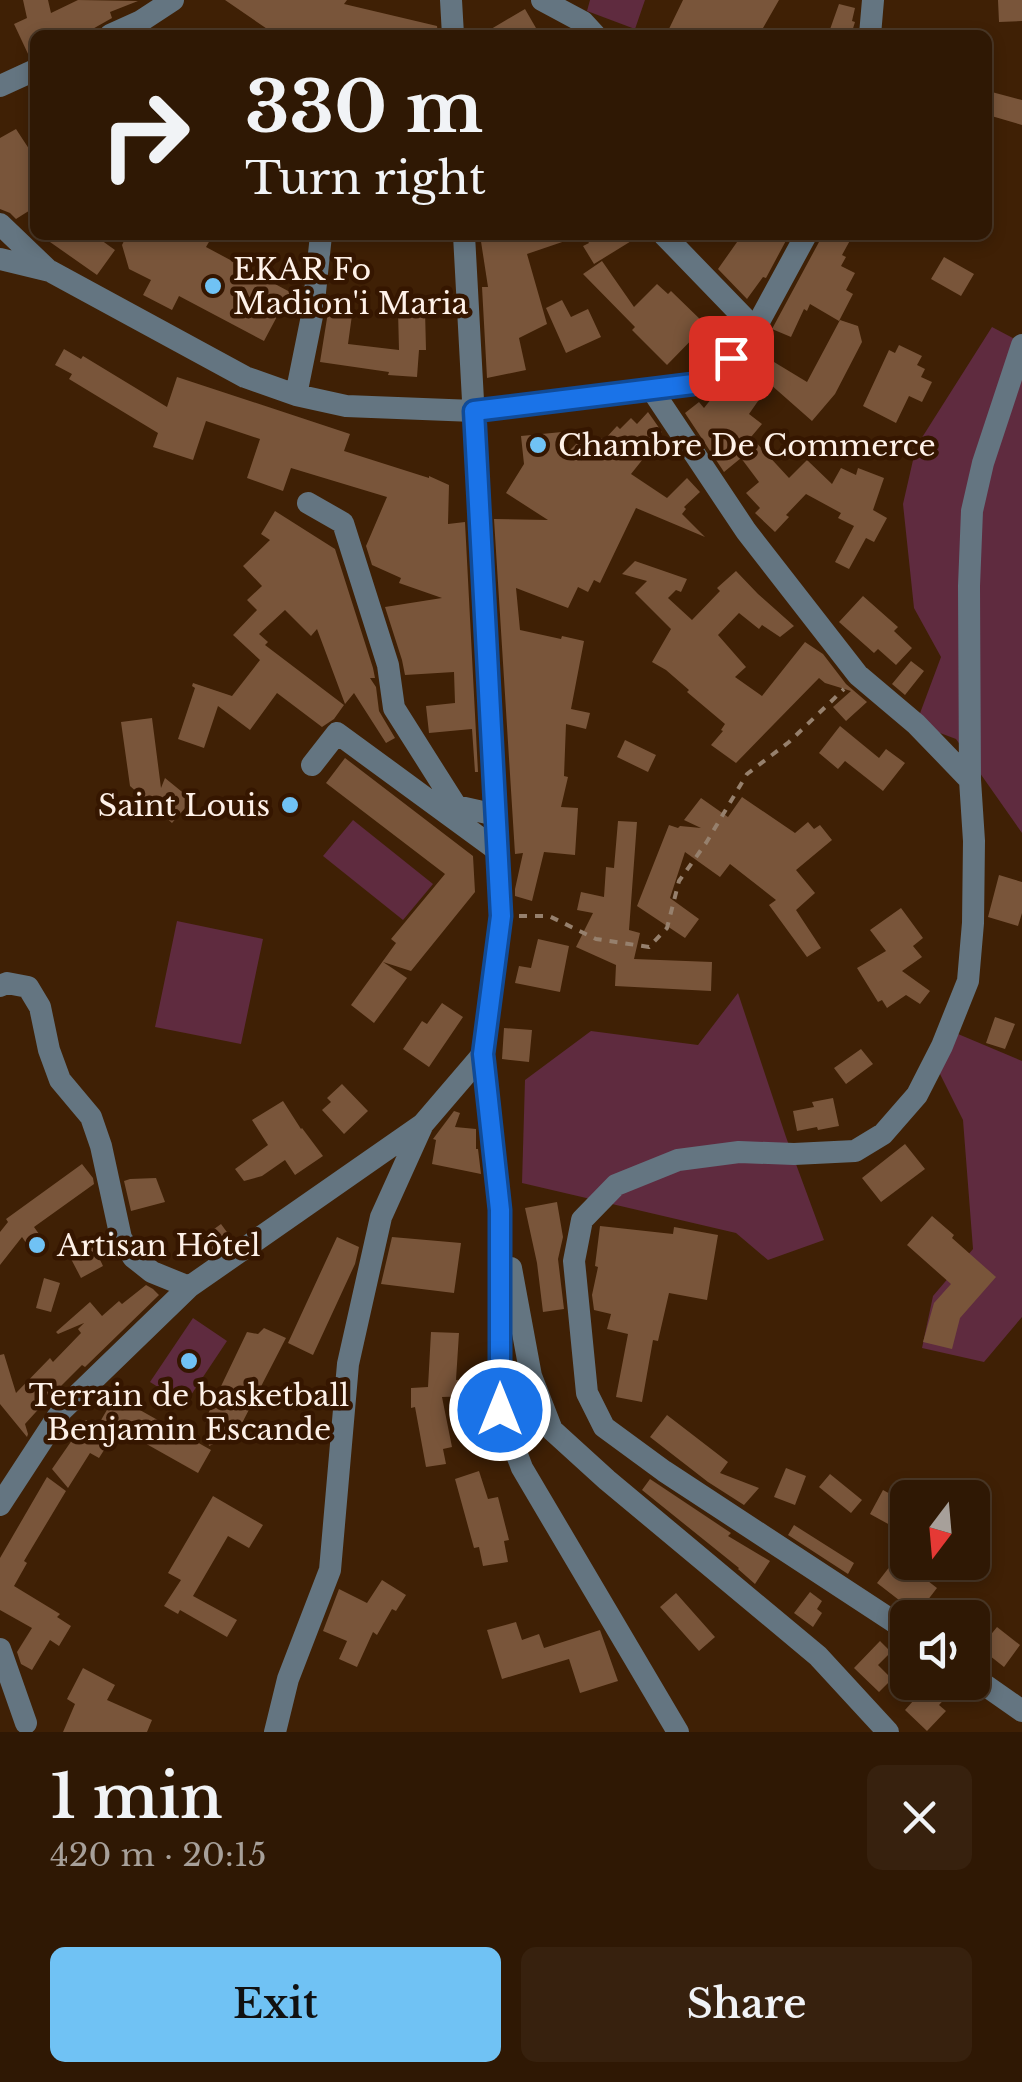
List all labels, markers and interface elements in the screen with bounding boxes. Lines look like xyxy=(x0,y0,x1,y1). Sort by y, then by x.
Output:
text: 330 m xyxy=(245,64,483,151)
icon: right xyxy=(80,70,210,200)
text: Turn right xyxy=(245,150,486,206)
place label: EKAR Fo Madion'i Maria xyxy=(233,251,469,322)
marker: EKAR Fo Madion'i Maria xyxy=(202,275,224,297)
pin xyxy=(689,316,774,401)
icon: arrive xyxy=(704,331,759,386)
place label: Chambre De Commerce xyxy=(558,427,936,464)
marker: Chambre De Commerce xyxy=(527,434,549,456)
place label: Saint Louis xyxy=(98,787,270,824)
marker: Saint Louis xyxy=(279,794,301,816)
place label: Artisan Hôtel xyxy=(56,1227,260,1264)
marker: Artisan Hôtel xyxy=(26,1234,48,1256)
marker: Terrain de basketball Benjamin Escande xyxy=(178,1350,200,1372)
position arrow xyxy=(448,1358,552,1462)
place label: Terrain de basketball Benjamin Escande xyxy=(29,1377,349,1448)
north arrow xyxy=(890,1480,990,1580)
map controls xyxy=(890,1480,990,1700)
button: sound xyxy=(890,1600,990,1700)
text: 1 min xyxy=(50,1760,223,1834)
button: close xyxy=(867,1765,972,1870)
text: 420 m · 20:15 xyxy=(50,1835,266,1875)
button: Exit xyxy=(50,1947,501,2062)
button: Share xyxy=(521,1947,972,2062)

